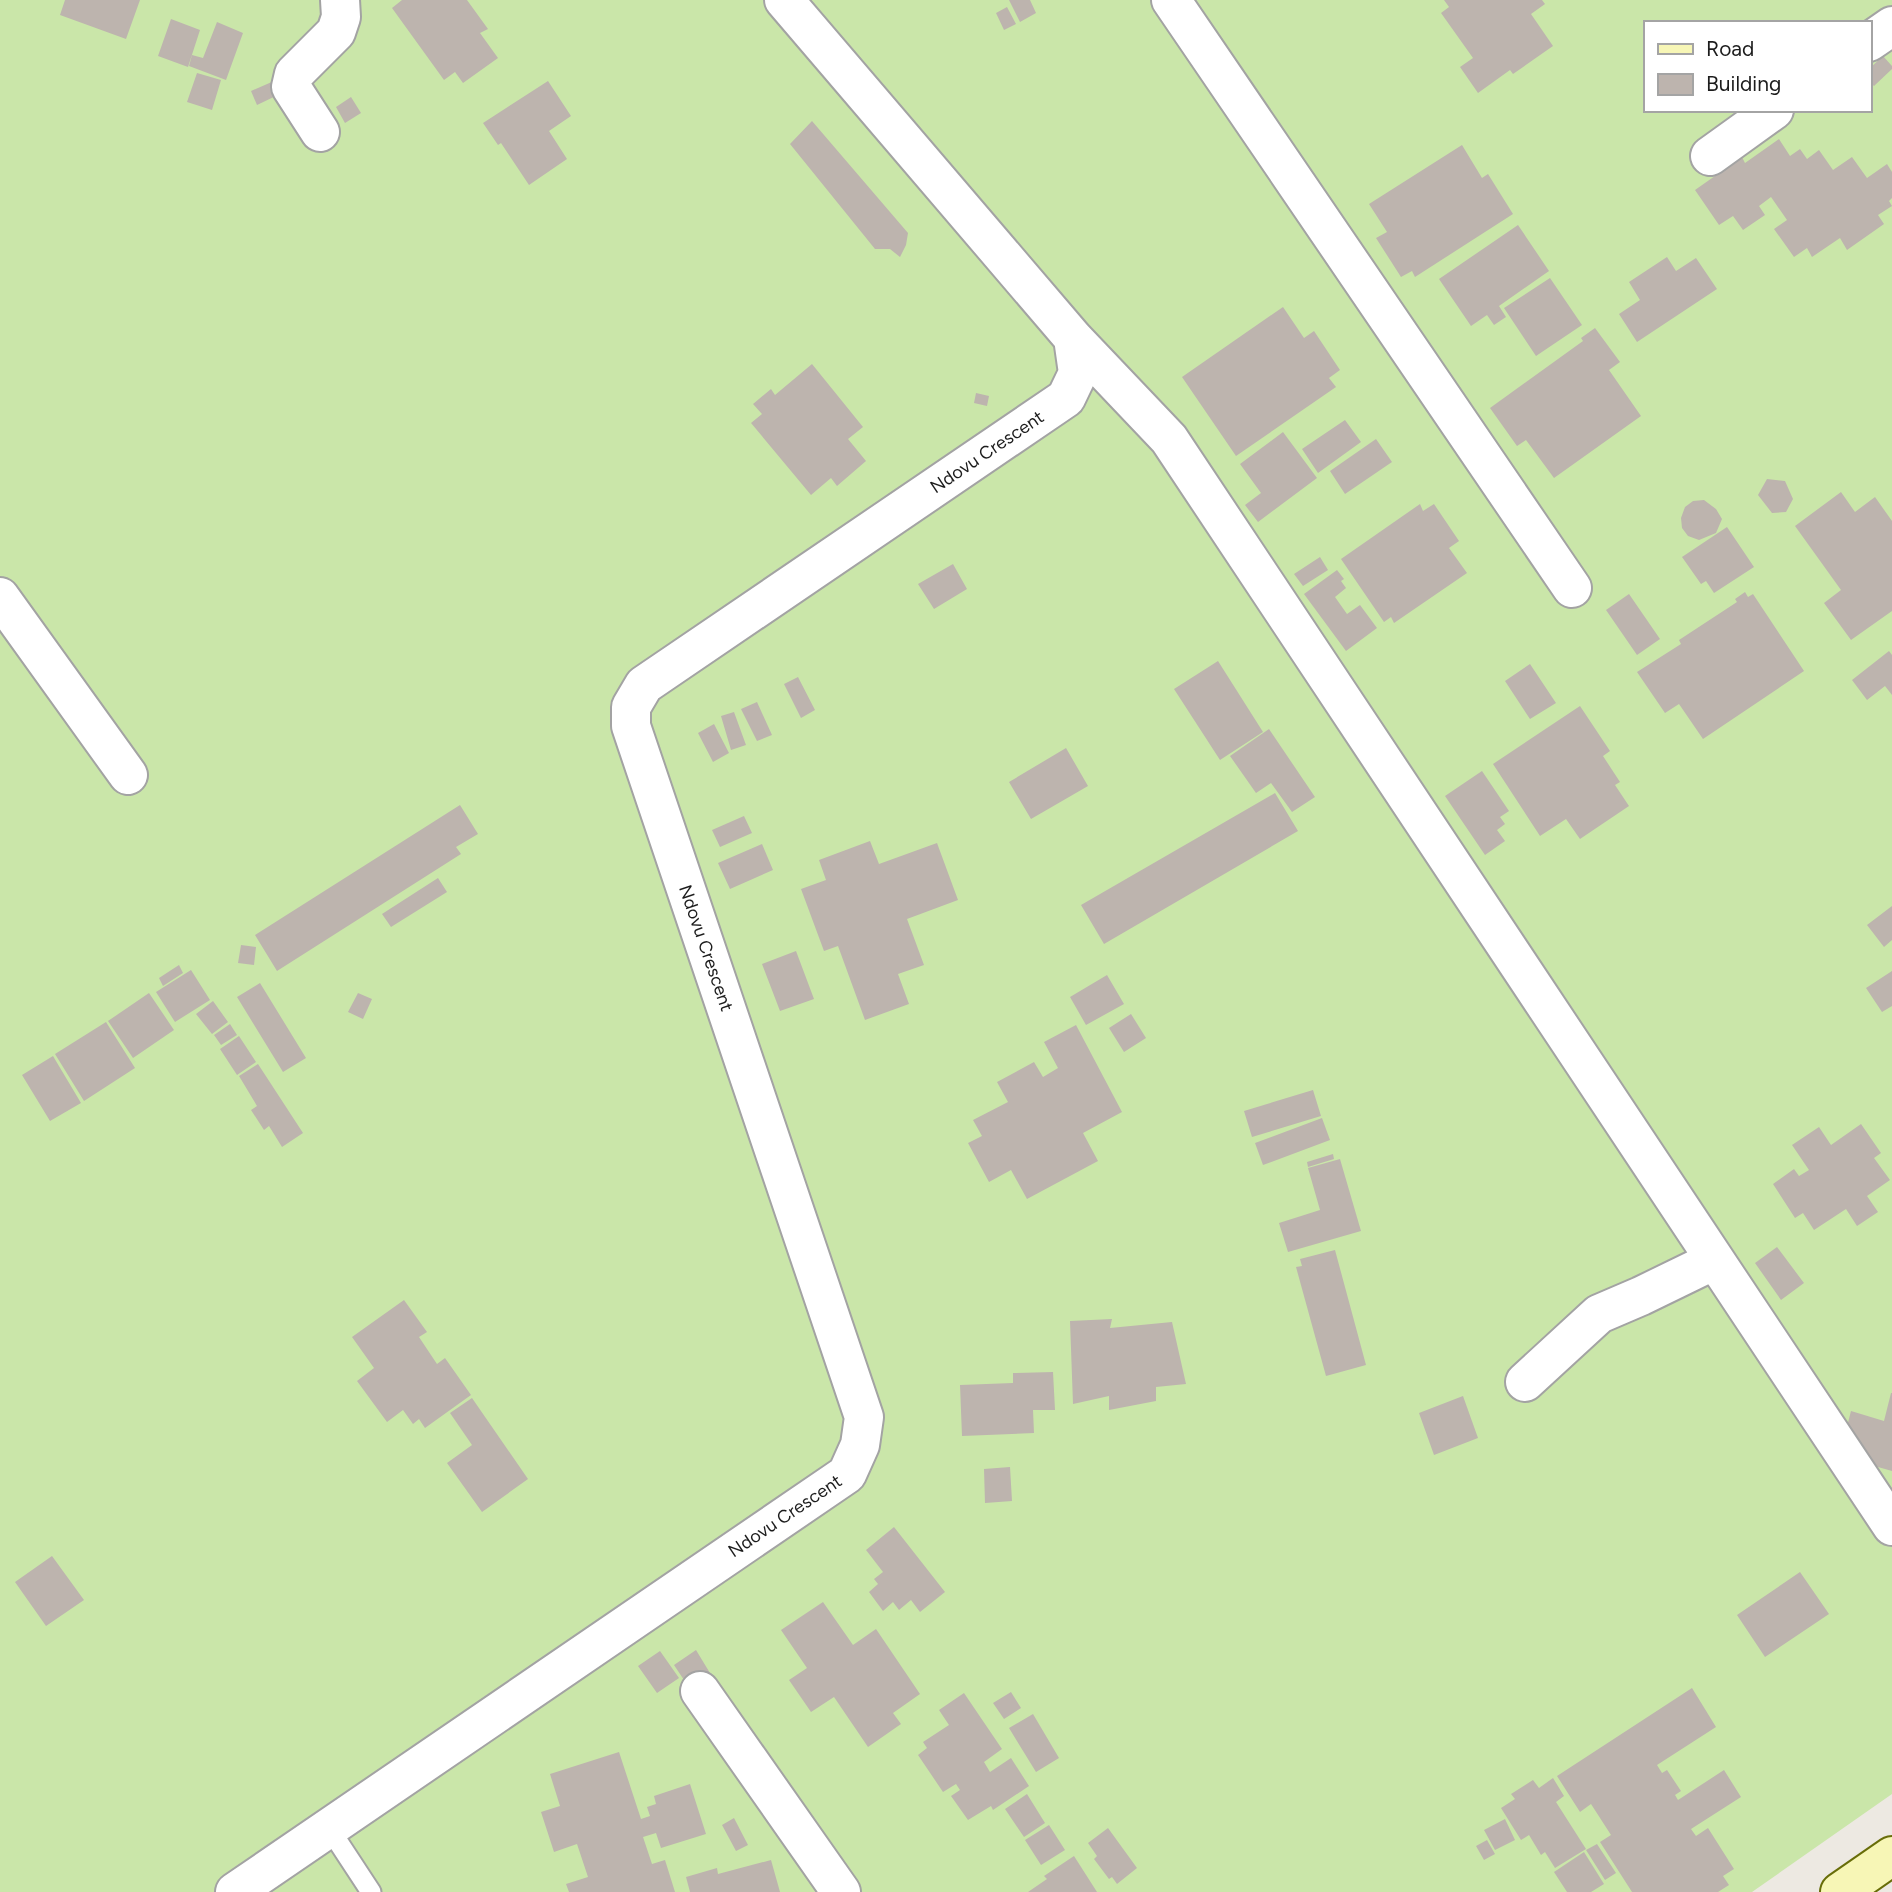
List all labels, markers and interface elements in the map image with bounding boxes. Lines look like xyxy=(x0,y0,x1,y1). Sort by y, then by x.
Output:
legend xyxy=(1644,21,1871,112)
text: Road xyxy=(1706,36,1754,61)
text: Building xyxy=(1706,71,1781,96)
street label: Ndovu Crescent xyxy=(926,406,1048,498)
street label: Ndovu Crescent xyxy=(674,882,738,1014)
street label: Ndovu Crescent xyxy=(724,1470,846,1562)

